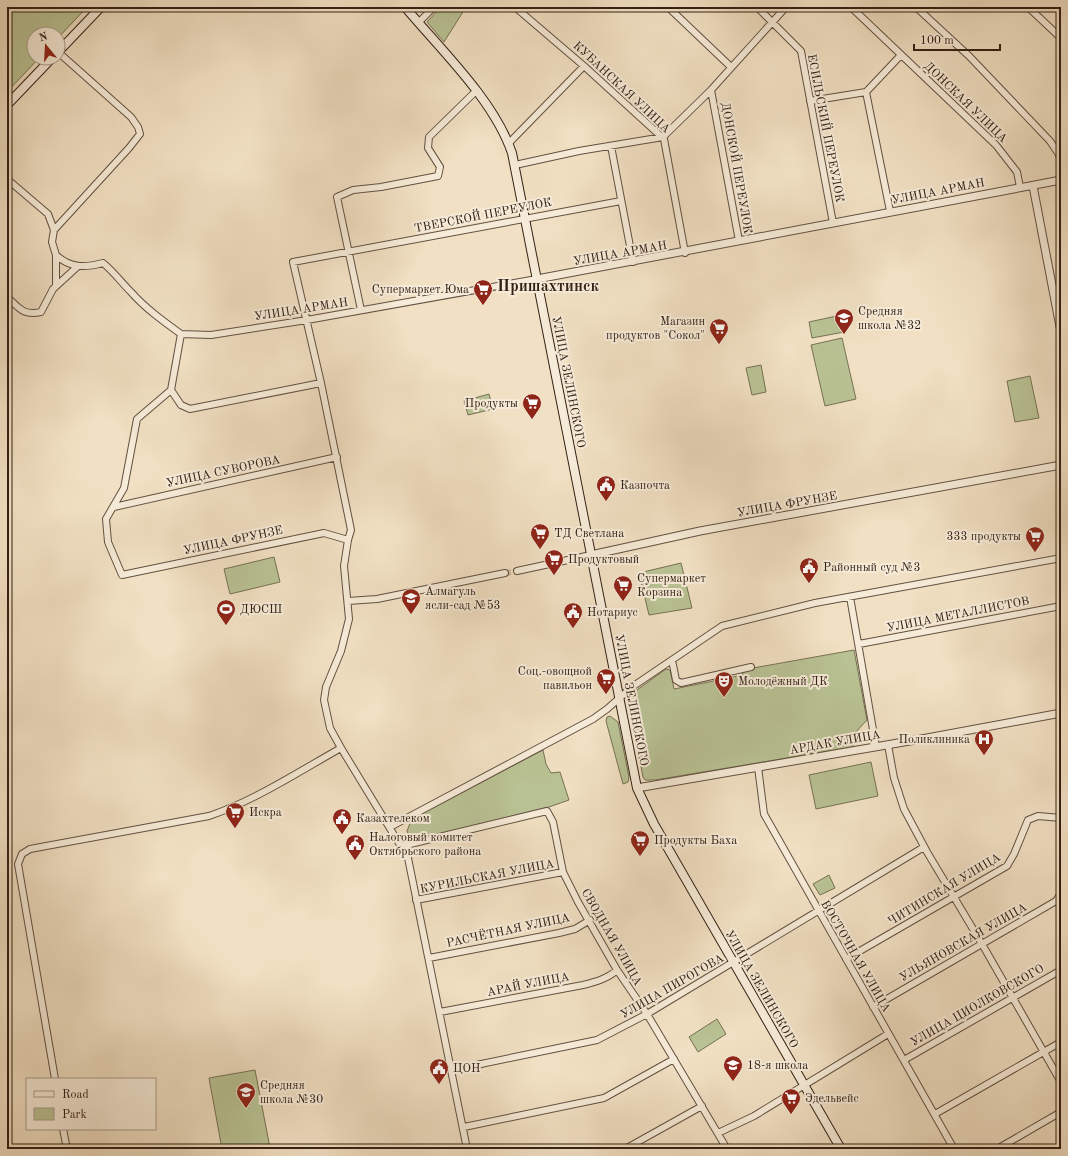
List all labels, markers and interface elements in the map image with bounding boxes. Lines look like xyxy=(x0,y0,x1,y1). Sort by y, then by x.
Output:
north arrow xyxy=(26,26,66,66)
scale bar xyxy=(914,26,1000,52)
text: N xyxy=(38,31,50,44)
text: 100 m xyxy=(920,35,954,47)
street label: КУБАНСКАЯ УЛИЦА xyxy=(570,40,672,136)
street label: ЕСИЛЬСКИЙ ПЕРЕУЛОК xyxy=(805,52,848,204)
street label: ДОНСКАЯ УЛИЦА xyxy=(921,60,1009,145)
street label: ДОНСКОЙ ПЕРЕУЛОК xyxy=(719,101,757,235)
street label: УЛИЦА АРМАН xyxy=(890,177,986,207)
street label: ТВЕРСКОЙ ПЕРЕУЛОК xyxy=(413,194,553,235)
street label: УЛИЦА АРМАН xyxy=(572,240,668,268)
supermarket icon: Супермаркет Юма xyxy=(472,278,494,306)
district label: Пришахтинск xyxy=(497,279,600,295)
place label: Супермаркет Юма xyxy=(372,284,469,296)
street label: УЛИЦА АРМАН xyxy=(253,297,349,323)
place label: Средняя школа №32 xyxy=(858,306,921,332)
school or university icon: Средняя школа №32 xyxy=(833,307,855,335)
street label: УЛИЦА ЗЕЛИНСКОГО xyxy=(549,315,587,449)
place label: Магазин продуктов "Сокол" xyxy=(606,316,705,342)
supermarket icon: Магазин продуктов "Сокол" xyxy=(708,317,730,345)
supermarket icon: Продукты xyxy=(521,392,543,420)
place label: Продукты xyxy=(465,398,518,410)
street label: УЛИЦА СУВОРОВА xyxy=(165,454,281,490)
public building icon: Казпочта xyxy=(595,474,617,502)
place label: Казпочта xyxy=(620,480,670,492)
street label: УЛИЦА ФРУНЗЕ xyxy=(736,490,838,520)
supermarket icon: ТД Светлана xyxy=(529,522,551,550)
street label: УЛИЦА ФРУНЗЕ xyxy=(182,525,284,557)
supermarket icon: 333 продукты xyxy=(1024,525,1046,553)
place label: ТД Светлана xyxy=(554,528,624,540)
place label: 333 продукты xyxy=(947,531,1021,543)
supermarket icon: Продуктовый xyxy=(543,548,565,576)
place label: Продуктовый xyxy=(568,554,639,566)
public building icon: Районный суд №3 xyxy=(798,556,820,584)
place label: Районный суд №3 xyxy=(823,562,920,574)
place label: Супермаркет Корзина xyxy=(637,573,706,599)
supermarket icon: Супермаркет Корзина xyxy=(612,574,634,602)
place label: Алмагуль ясли-сад №53 xyxy=(425,586,501,612)
school or university icon: Алмагуль ясли-сад №53 xyxy=(400,587,422,615)
street label: УЛИЦА МЕТАЛЛИСТОВ xyxy=(886,595,1031,635)
sports icon: ДЮСШ xyxy=(215,598,237,626)
public building icon: Нотариус xyxy=(562,601,584,629)
place label: ДЮСШ xyxy=(240,604,282,616)
place label: Нотариус xyxy=(587,607,638,619)
street label: УЛИЦА ЗЕЛИНСКОГО xyxy=(612,633,650,767)
place label: Соц.-овощной павильон xyxy=(518,666,592,692)
supermarket icon: Соц.-овощной павильон xyxy=(595,667,617,695)
theatre icon: Молодёжный ДК xyxy=(713,670,735,698)
place label: Молодёжный ДК xyxy=(738,676,828,688)
hospital icon: Поликлиника xyxy=(973,728,995,756)
street label: АРДАК УЛИЦА xyxy=(789,729,882,757)
place label: Поликлиника xyxy=(899,734,970,746)
supermarket icon: Искра xyxy=(224,801,246,829)
place label: Искра xyxy=(249,807,282,819)
public building icon: Казахтелеком xyxy=(331,807,353,835)
place label: Казахтелеком xyxy=(356,813,430,825)
supermarket icon: Продукты Баха xyxy=(629,829,651,857)
place label: Налоговый комитет Октябрьского района xyxy=(369,832,481,858)
public building icon: Налоговый комитет Октябрьского района xyxy=(344,833,366,861)
place label: Продукты Баха xyxy=(654,835,737,847)
street label: ЧИТИНСКАЯ УЛИЦА xyxy=(886,852,1003,928)
street label: КУРИЛЬСКАЯ УЛИЦА xyxy=(419,858,555,896)
street label: СВОДНАЯ УЛИЦА xyxy=(579,887,644,988)
street label: ВОСТОЧНАЯ УЛИЦА xyxy=(818,899,892,1014)
street label: УЛЬЯНОВСКАЯ УЛИЦА xyxy=(898,901,1029,984)
street label: РАСЧЁТНАЯ УЛИЦА xyxy=(444,908,571,950)
street label: УЛИЦА ЗЕЛИНСКОГО xyxy=(722,928,800,1051)
street label: УЛИЦА ПИРОГОВА xyxy=(619,952,726,1021)
street label: УЛИЦА ЦИОЛКОВСКОГО xyxy=(909,963,1046,1049)
street label: АРАЙ УЛИЦА xyxy=(485,968,570,999)
school or university icon: 18-я школа xyxy=(722,1054,744,1082)
public building icon: ЦОН xyxy=(428,1057,450,1085)
place label: 18-я школа xyxy=(747,1060,808,1072)
place label: ЦОН xyxy=(453,1063,480,1075)
legend xyxy=(26,1078,156,1130)
place label: Средняя школа №30 xyxy=(260,1080,323,1106)
school or university icon: Средняя школа №30 xyxy=(235,1081,257,1109)
supermarket icon: Эдельвейс xyxy=(780,1087,802,1115)
text: Road xyxy=(62,1089,89,1101)
place label: Эдельвейс xyxy=(805,1093,859,1105)
text: Park xyxy=(62,1109,87,1121)

